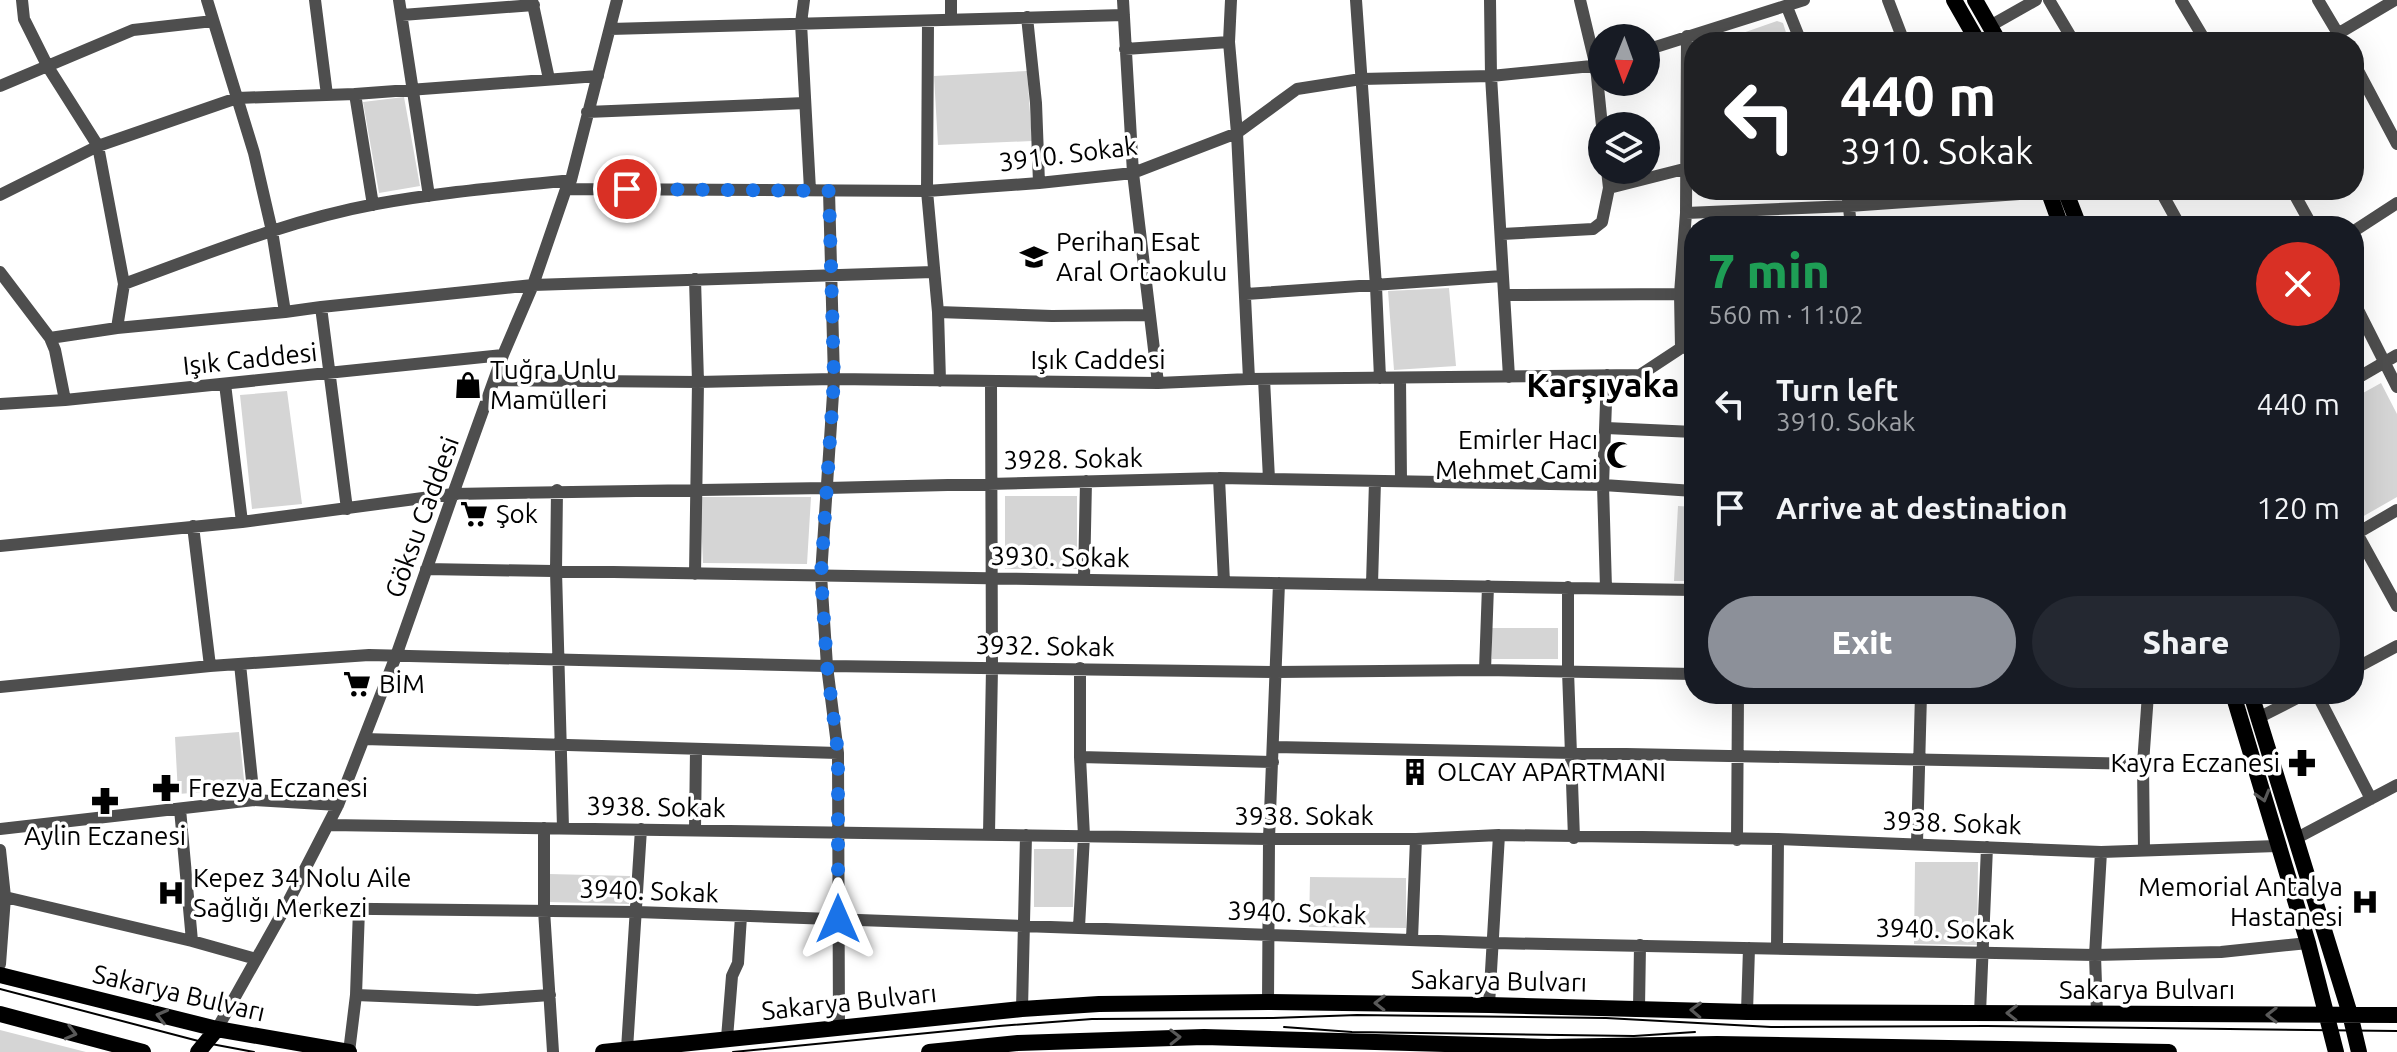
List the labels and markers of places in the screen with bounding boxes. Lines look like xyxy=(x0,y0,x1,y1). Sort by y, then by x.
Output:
pin xyxy=(593,155,661,223)
place label: Perihan Esat Aral Ortaokulu xyxy=(1056,227,1227,286)
school or university icon: Perihan Esat Aral Ortaokulu xyxy=(1019,242,1049,272)
place label: Tuğra Unlu Mamülleri xyxy=(490,355,617,414)
shop icon: Tuğra Unlu Mamülleri xyxy=(453,370,483,400)
place label: Emirler Hacı Mehmet Cami xyxy=(1435,425,1598,484)
mosque icon: Emirler Hacı Mehmet Cami xyxy=(1605,440,1635,470)
supermarket icon: Şok xyxy=(459,499,489,529)
place label: Şok xyxy=(496,499,538,528)
supermarket icon: BİM xyxy=(342,669,372,699)
place label: BİM xyxy=(379,669,425,698)
place label: Kayra Eczanesi xyxy=(2110,748,2280,777)
pharmacy icon: Kayra Eczanesi xyxy=(2287,748,2317,778)
building icon: OLCAY APARTMANI xyxy=(1400,757,1430,787)
place label: OLCAY APARTMANI xyxy=(1437,757,1666,786)
pharmacy icon: Frezya Eczanesi xyxy=(151,773,181,803)
place label: Frezya Eczanesi xyxy=(188,773,368,802)
pharmacy icon: Aylin Eczanesi xyxy=(90,786,120,816)
place label: Aylin Eczanesi xyxy=(24,821,186,850)
place label: Kepez 34 Nolu Aile Sağlığı Merkezi xyxy=(193,863,411,922)
place label: Memorial Antalya Hastanesi xyxy=(2138,872,2343,931)
hospital icon: Kepez 34 Nolu Aile Sağlığı Merkezi xyxy=(156,878,186,908)
hospital icon: Memorial Antalya Hastanesi xyxy=(2350,887,2380,917)

